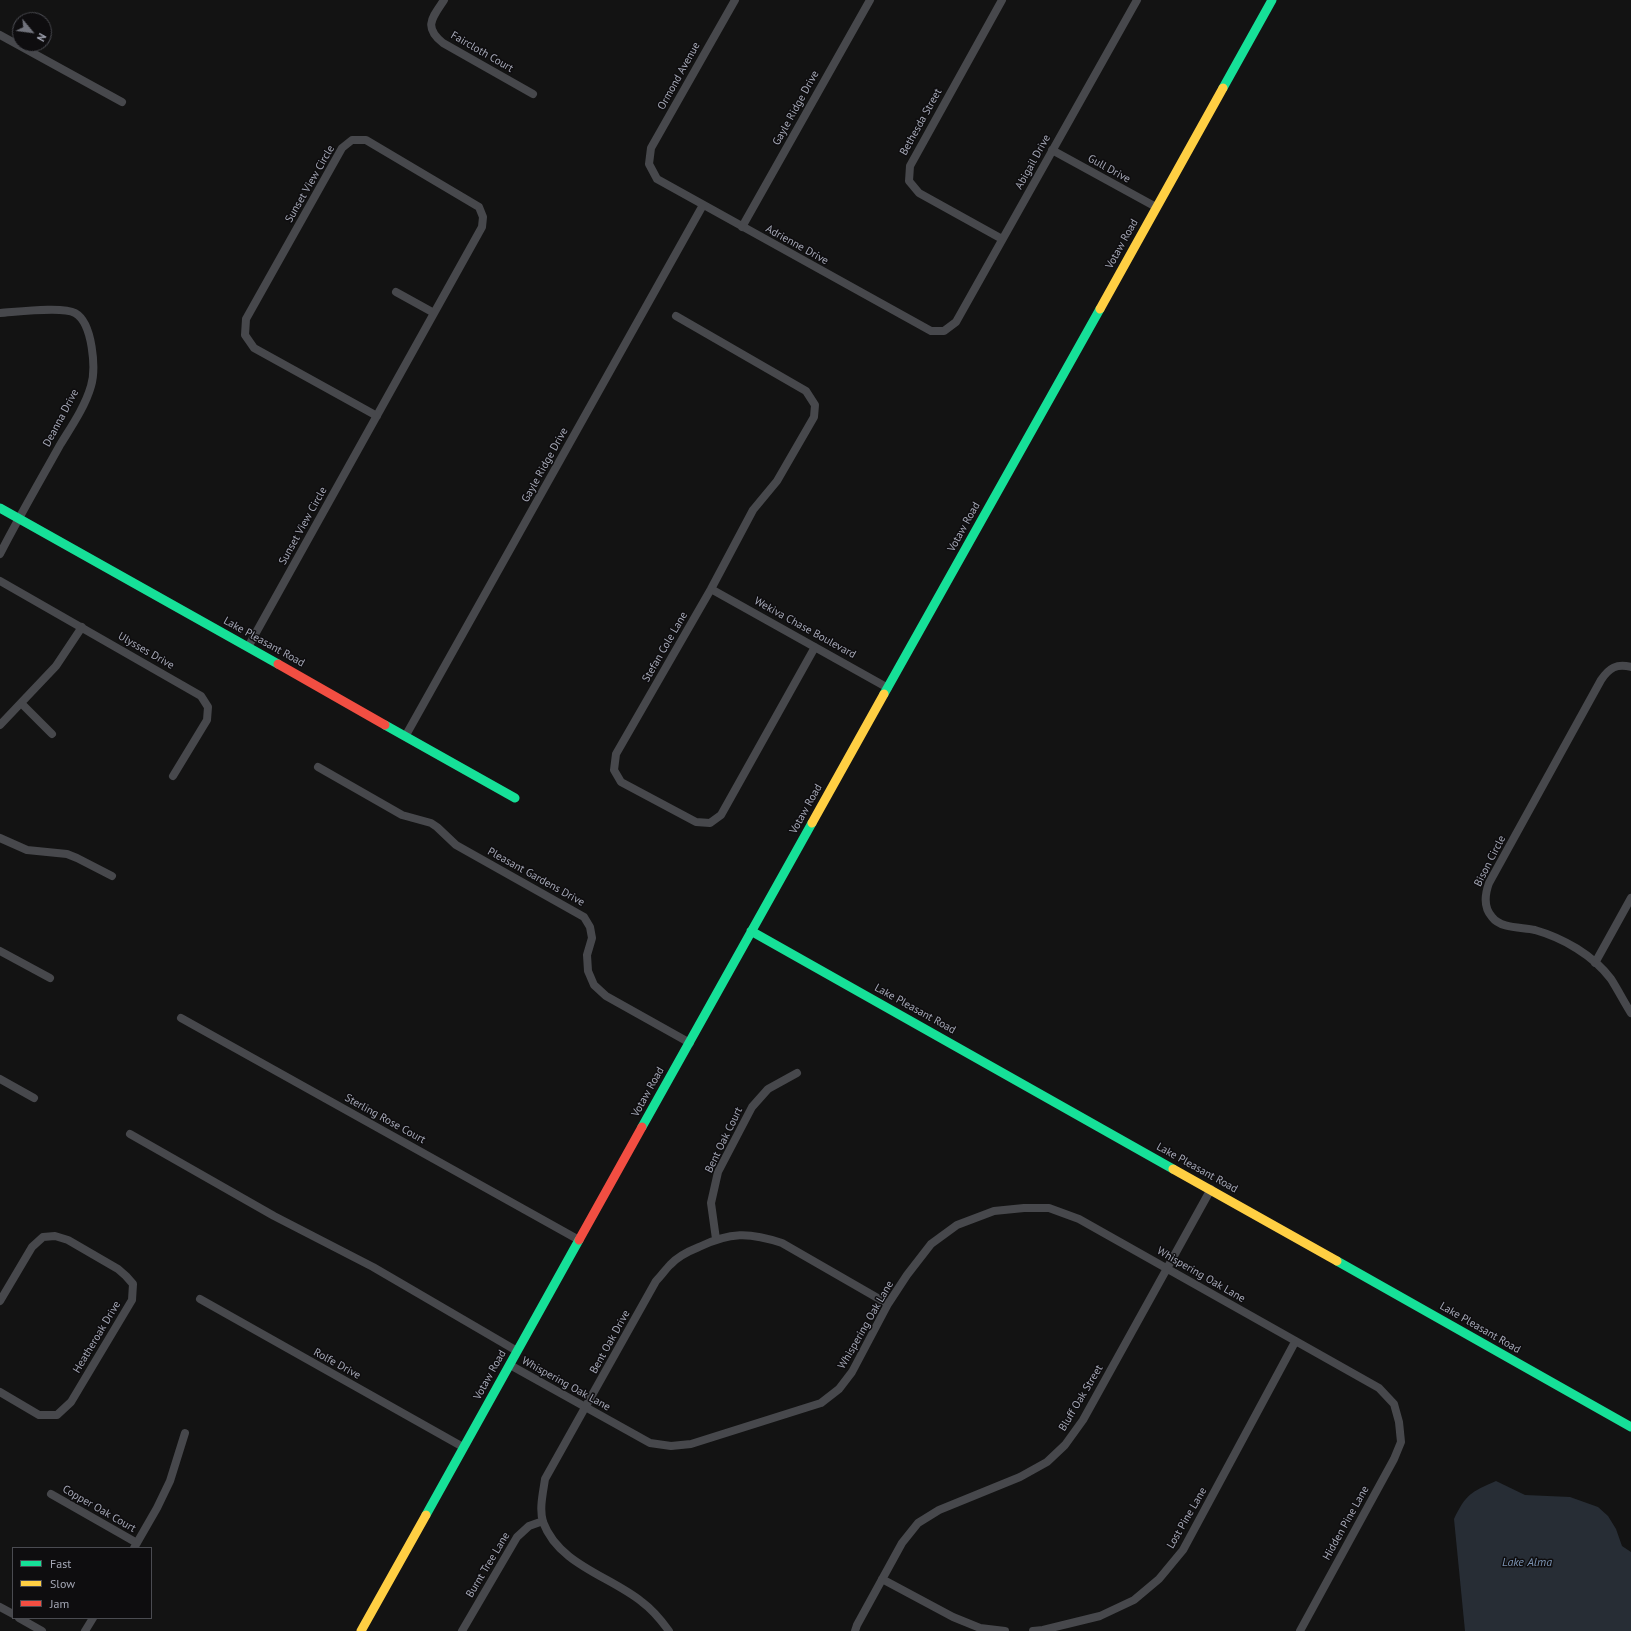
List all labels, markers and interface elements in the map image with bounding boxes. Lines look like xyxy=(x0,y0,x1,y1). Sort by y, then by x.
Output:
north arrow xyxy=(12,12,52,52)
street label: Faircloth Court xyxy=(448,29,516,75)
text: N xyxy=(34,31,50,44)
street label: Ormond Avenue xyxy=(655,40,703,112)
street label: Gayle Ridge Drive xyxy=(770,68,822,148)
street label: Bethesda Street xyxy=(897,86,945,158)
street label: Abigail Drive xyxy=(1013,132,1053,192)
street label: Sunset View Circle xyxy=(283,143,337,225)
street label: Gull Drive xyxy=(1085,152,1133,186)
street label: Votaw Road xyxy=(1103,217,1141,271)
street label: Adrienne Drive xyxy=(763,222,831,268)
street label: Deanna Drive xyxy=(40,387,82,449)
street label: Gayle Ridge Drive xyxy=(519,425,571,505)
street label: Sunset View Circle xyxy=(276,485,330,567)
street label: Votaw Road xyxy=(945,500,983,554)
street label: Wekiva Chase Boulevard xyxy=(752,595,858,661)
street label: Stefan Cole Lane xyxy=(640,609,690,685)
street label: Lake Pleasant Road xyxy=(221,614,307,670)
street label: Ulysses Drive xyxy=(116,630,176,672)
street label: Votaw Road xyxy=(787,782,825,836)
street label: Bison Circle xyxy=(1472,833,1508,889)
street label: Pleasant Gardens Drive xyxy=(485,845,587,909)
street label: Lake Pleasant Road xyxy=(872,981,958,1037)
street label: Votaw Road xyxy=(629,1065,667,1119)
street label: Sterling Rose Court xyxy=(342,1091,428,1147)
street label: Bent Oak Court xyxy=(702,1105,746,1175)
street label: Lake Pleasant Road xyxy=(1154,1140,1240,1196)
street label: Whispering Oak Lane xyxy=(1155,1244,1247,1306)
street label: Whispering Oak Lane xyxy=(835,1279,897,1371)
street label: Heatheroak Drive xyxy=(70,1299,124,1375)
street label: Lake Pleasant Road xyxy=(1437,1300,1523,1356)
street label: Bent Oak Drive xyxy=(587,1308,633,1376)
street label: Rolfe Drive xyxy=(311,1346,363,1382)
street label: Votaw Road xyxy=(471,1348,509,1402)
street label: Whispering Oak Lane xyxy=(519,1354,613,1414)
street label: Bluff Oak Street xyxy=(1056,1363,1106,1433)
street label: Copper Oak Court xyxy=(60,1483,138,1535)
street label: Hidden Pine Lane xyxy=(1320,1484,1372,1562)
street label: Lost Pine Lane xyxy=(1164,1485,1210,1551)
street label: Burnt Tree Lane xyxy=(463,1530,513,1600)
legend xyxy=(12,1547,152,1619)
text: Fast xyxy=(50,1556,71,1571)
water label: Lake Alma xyxy=(1502,1556,1552,1570)
text: Slow xyxy=(50,1576,75,1591)
text: Jam xyxy=(50,1596,69,1611)

